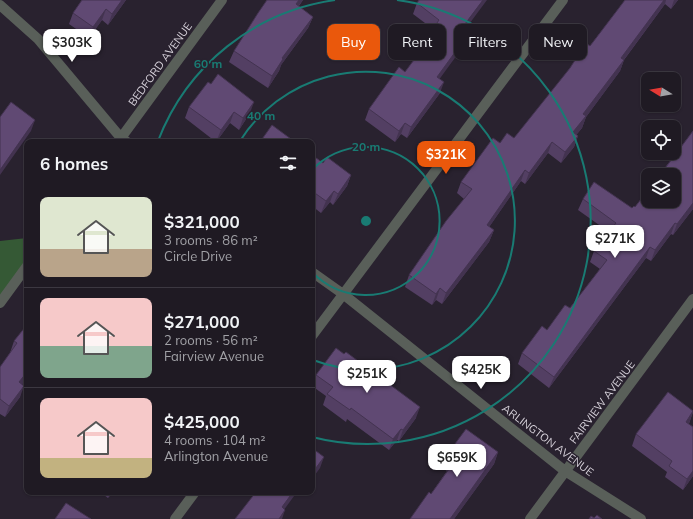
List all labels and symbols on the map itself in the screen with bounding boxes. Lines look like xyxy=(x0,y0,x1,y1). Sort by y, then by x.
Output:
street label: BEDFORD AVENUE xyxy=(125,20,195,108)
pin: $303K xyxy=(44,29,100,63)
text: 60 m xyxy=(194,56,222,71)
north arrow xyxy=(641,72,681,112)
text: 40 m xyxy=(247,108,275,123)
text: 20 m xyxy=(352,139,380,154)
pin: $321K xyxy=(418,141,474,175)
centre of rings xyxy=(359,214,373,228)
pin: $271K xyxy=(587,225,643,259)
pin: $425K xyxy=(453,356,509,390)
street label: FAIRVIEW AVENUE xyxy=(566,358,638,446)
pin: $251K xyxy=(339,360,395,394)
street label: ARLINGTON AVENUE xyxy=(500,401,596,479)
pin: $659K xyxy=(429,444,485,478)

